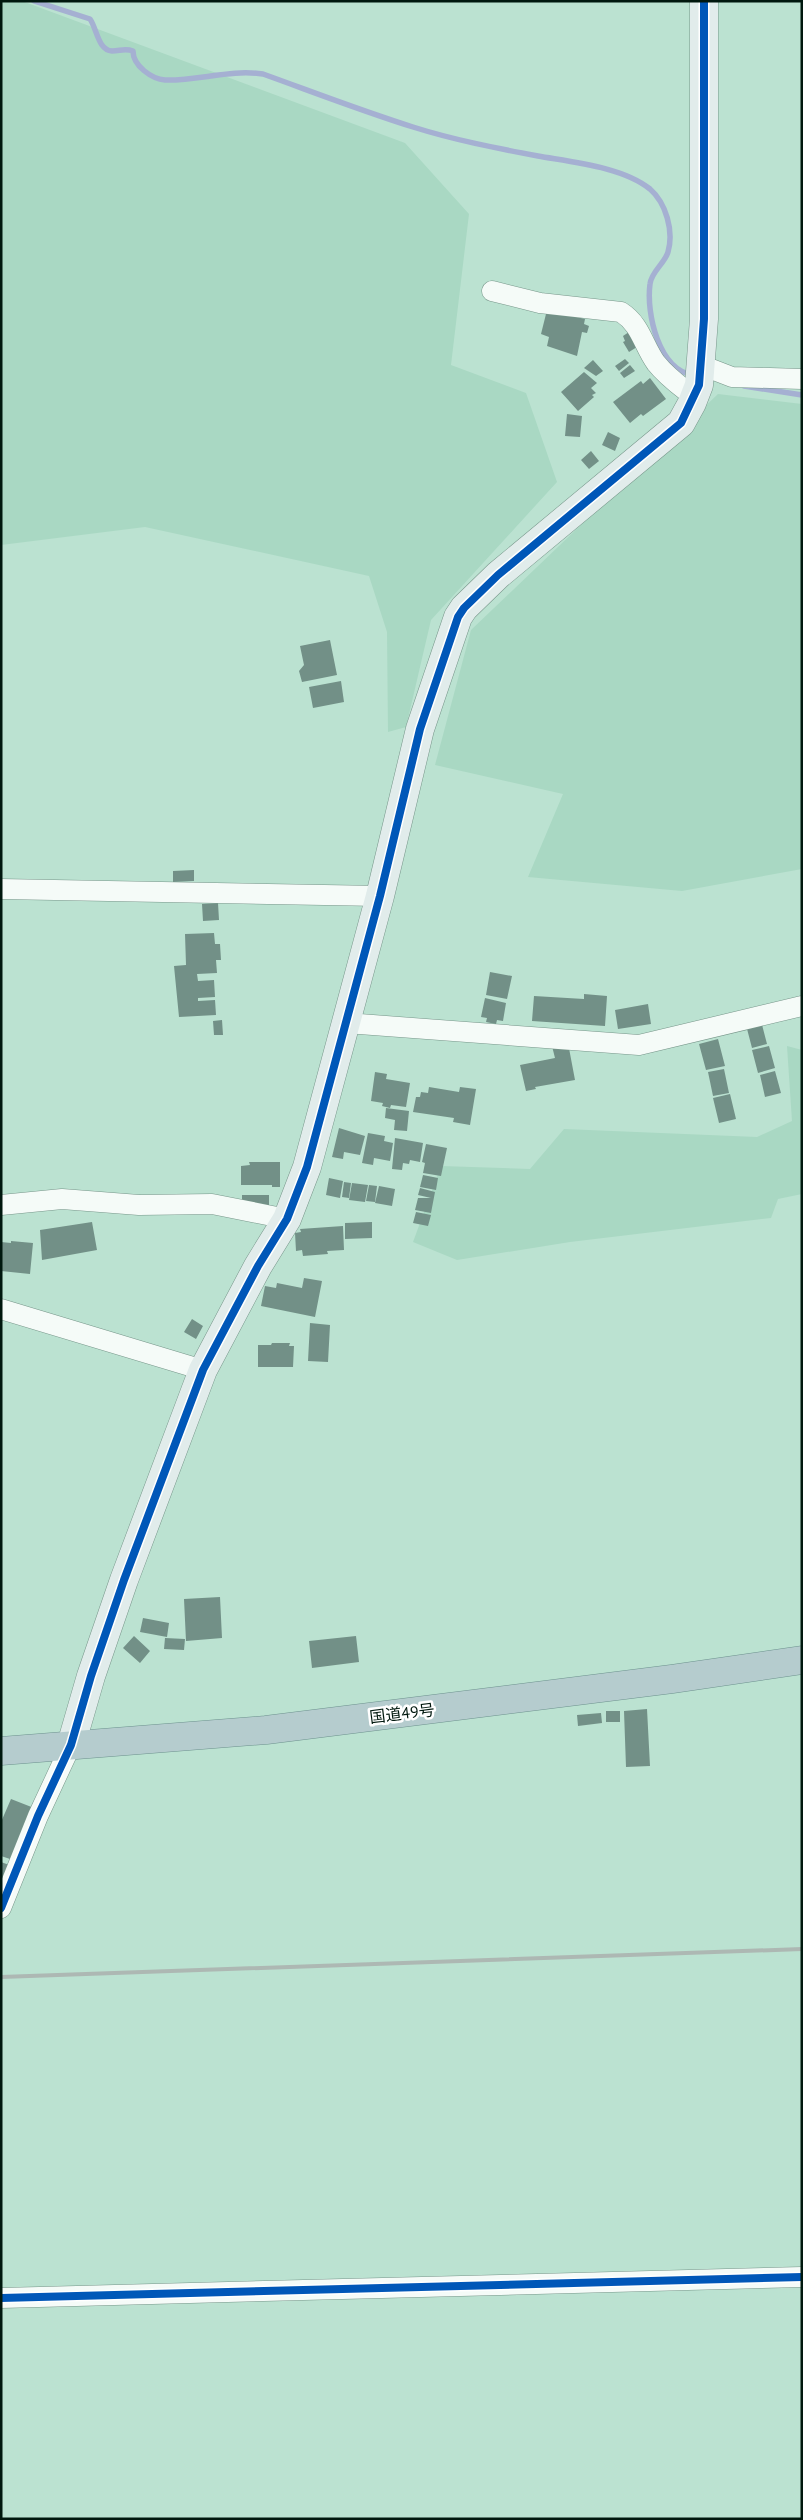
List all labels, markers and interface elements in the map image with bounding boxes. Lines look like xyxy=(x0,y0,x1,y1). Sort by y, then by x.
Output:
street label: 国道49号 xyxy=(368,1699,436,1727)

